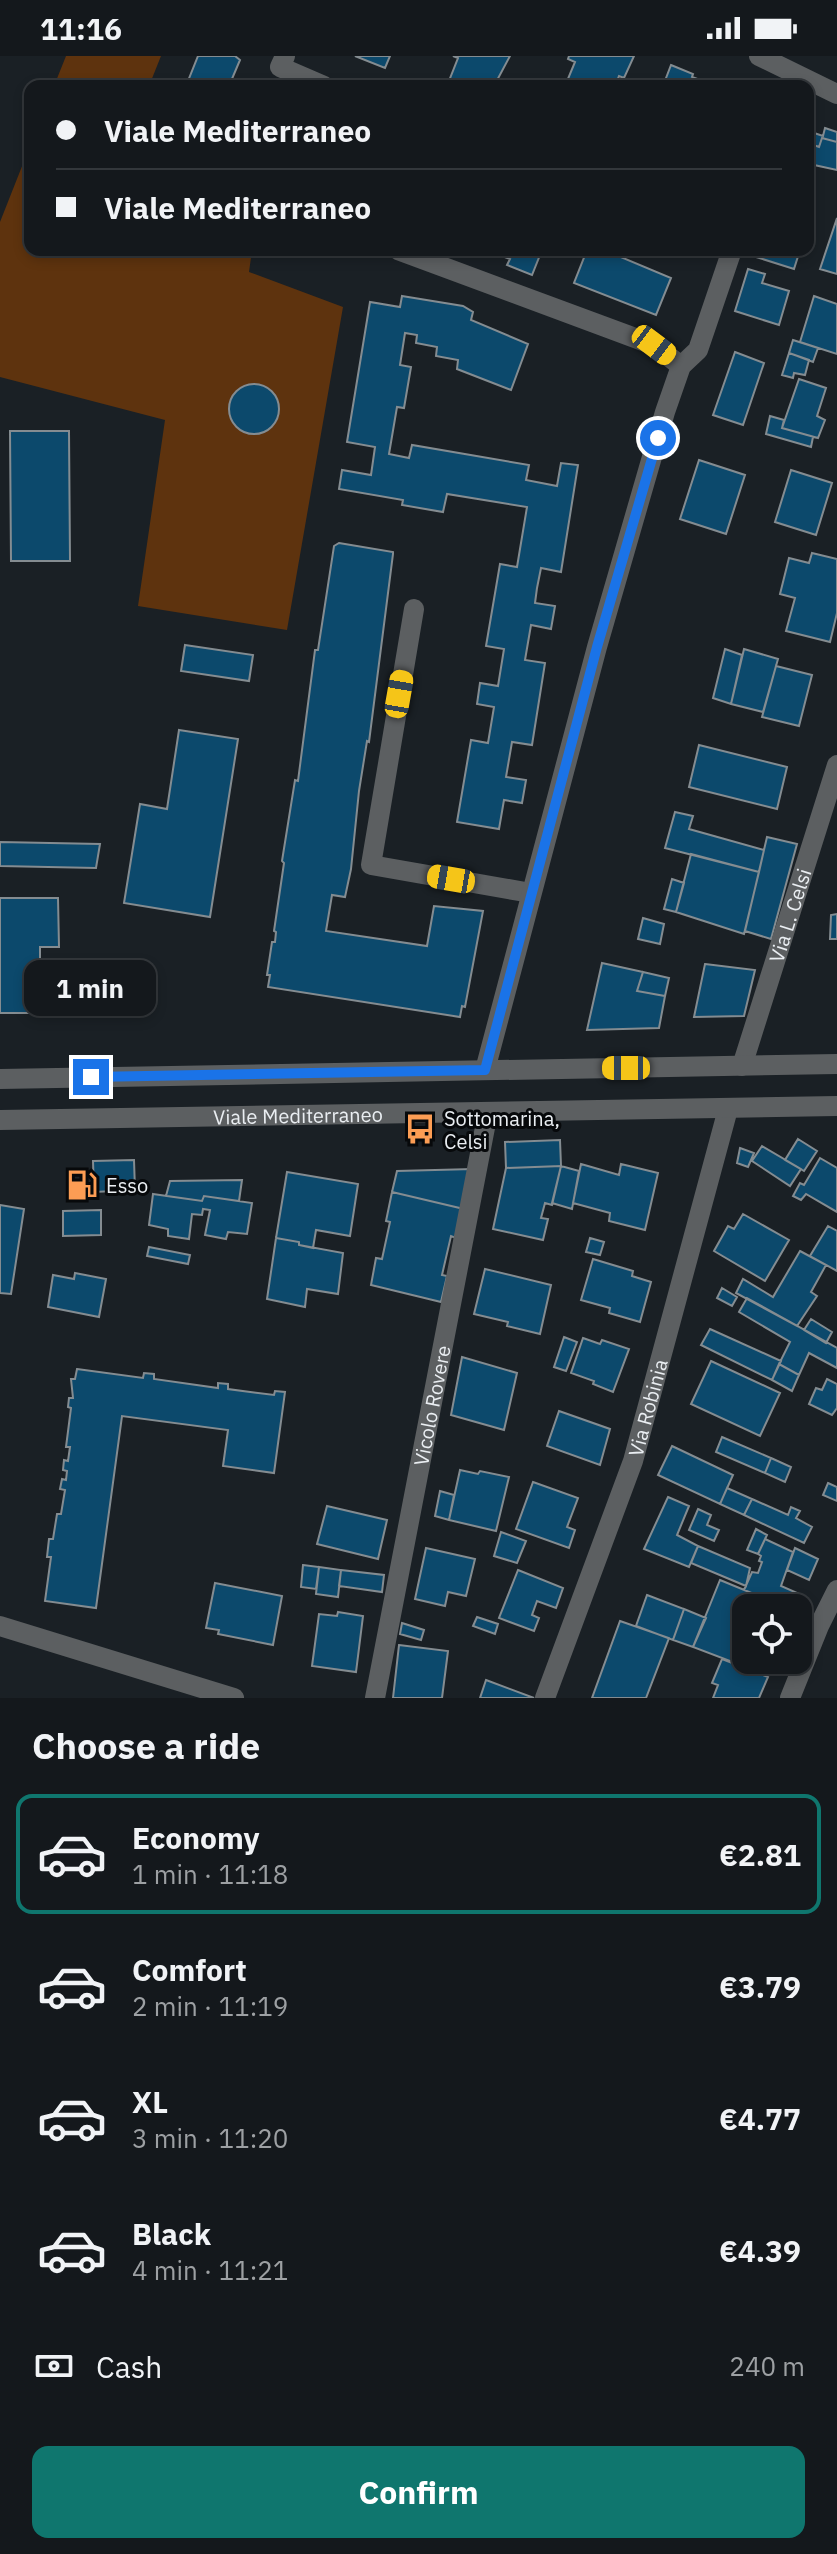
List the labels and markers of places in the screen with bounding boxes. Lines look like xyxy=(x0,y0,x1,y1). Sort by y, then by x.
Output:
place label: Sottomarina, Celsi xyxy=(444,1105,560,1155)
bus stop icon: Sottomarina, Celsi xyxy=(403,1112,437,1146)
fuel station icon: Esso xyxy=(65,1168,99,1202)
place label: Esso xyxy=(106,1172,148,1199)

